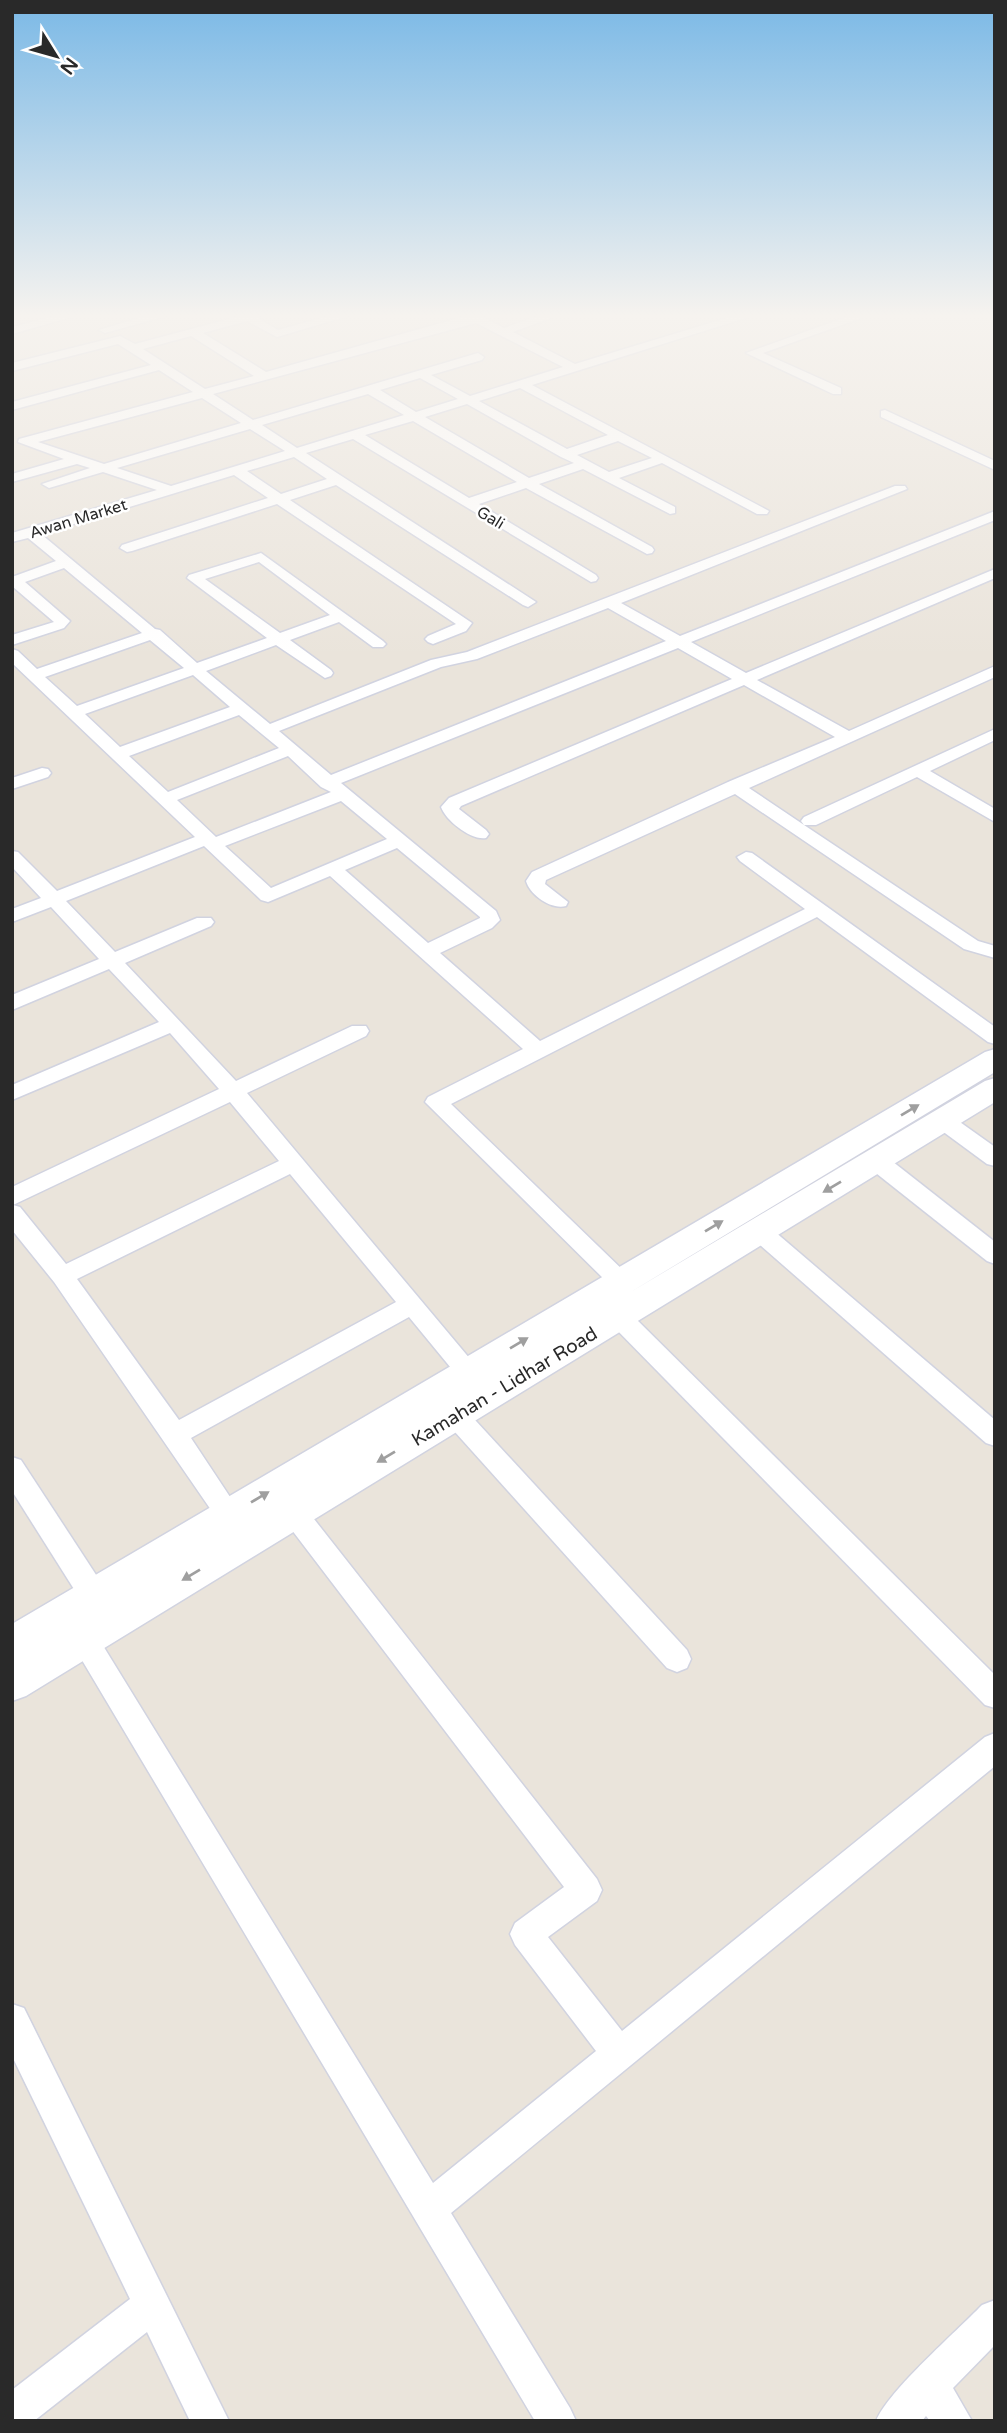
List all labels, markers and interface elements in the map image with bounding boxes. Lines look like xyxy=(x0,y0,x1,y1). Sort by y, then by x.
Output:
north arrow xyxy=(21,21,91,91)
text: N xyxy=(55,53,82,78)
street label: Awan Market xyxy=(27,495,130,543)
street label: Gali xyxy=(473,502,508,534)
one-way arrow xyxy=(900,1104,919,1116)
one-way arrow xyxy=(822,1180,841,1193)
one-way arrow xyxy=(705,1220,724,1233)
street label: Kamahan - Lidhar Road xyxy=(408,1323,601,1451)
one-way arrow xyxy=(509,1337,528,1349)
one-way arrow xyxy=(376,1451,395,1463)
one-way arrow xyxy=(251,1491,270,1503)
one-way arrow xyxy=(181,1568,200,1581)

